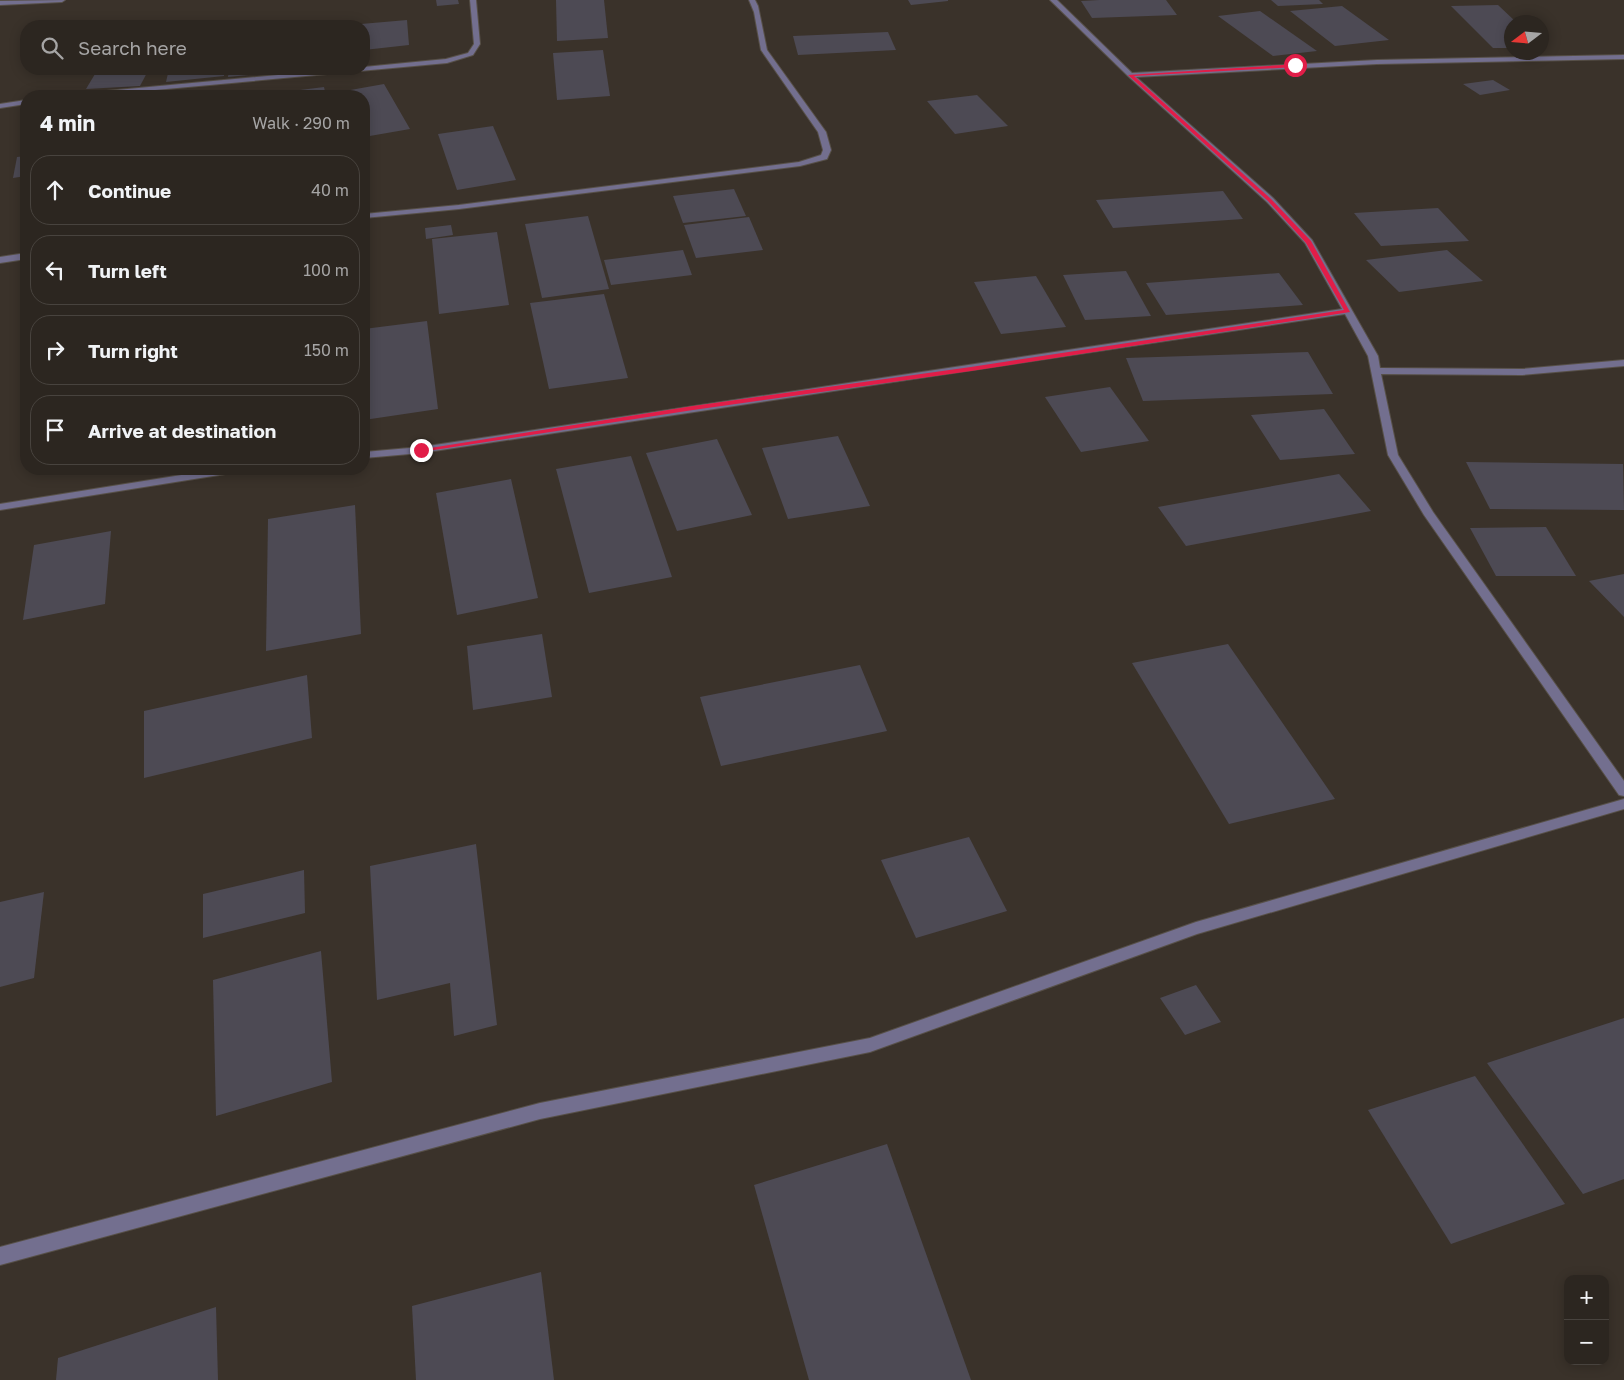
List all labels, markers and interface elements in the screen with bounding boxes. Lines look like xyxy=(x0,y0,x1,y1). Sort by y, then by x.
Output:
north arrow xyxy=(1504,15,1549,60)
search box xyxy=(20,20,370,75)
icon: search xyxy=(38,34,66,62)
text: Search here xyxy=(78,36,187,59)
route start xyxy=(1284,54,1307,77)
text: 4 min xyxy=(40,110,95,136)
text: Walk · 290 m xyxy=(252,113,350,133)
icon: ahead xyxy=(41,176,69,204)
text: Continue xyxy=(88,179,171,202)
text: 40 m xyxy=(311,180,349,200)
icon: left xyxy=(41,256,69,284)
text: Turn left xyxy=(88,259,167,282)
text: 100 m xyxy=(303,260,349,280)
icon: right xyxy=(41,336,69,364)
text: Turn right xyxy=(88,339,178,362)
text: 150 m xyxy=(304,340,349,360)
icon: arrive xyxy=(41,416,69,444)
text: Arrive at destination xyxy=(88,419,276,442)
route end xyxy=(410,439,433,462)
map controls xyxy=(1564,1275,1609,1365)
button: + xyxy=(1564,1275,1609,1320)
button: − xyxy=(1564,1320,1609,1365)

